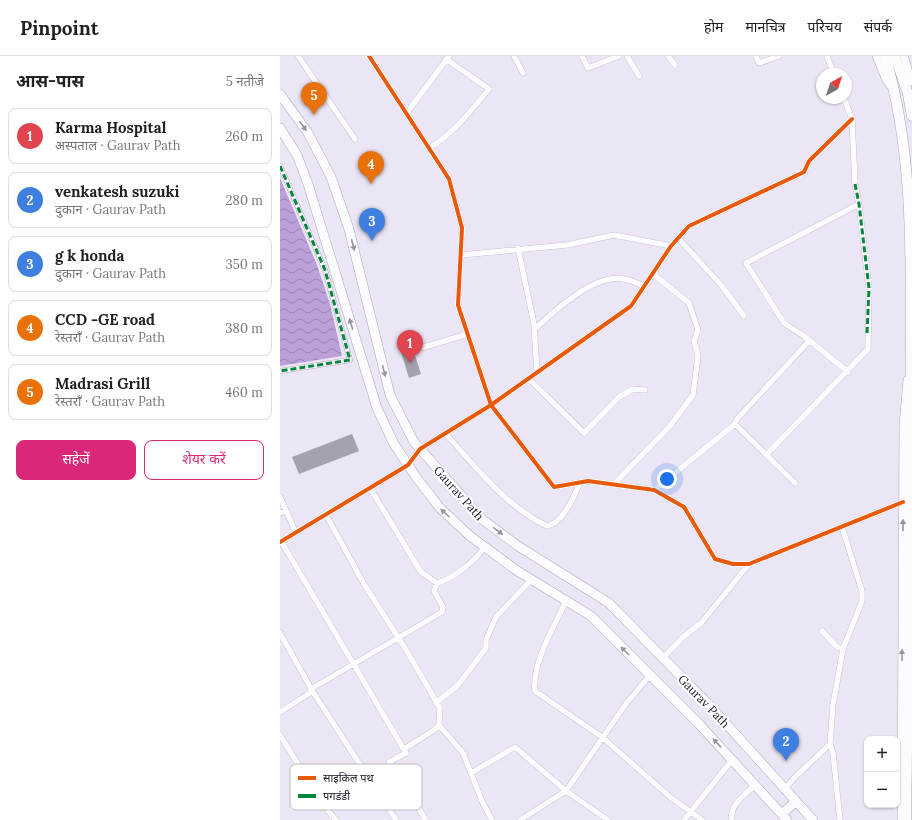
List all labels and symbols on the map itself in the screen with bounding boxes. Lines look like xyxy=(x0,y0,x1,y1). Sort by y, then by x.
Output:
north arrow xyxy=(816,68,852,104)
pin: 5 xyxy=(301,82,327,115)
one-way arrow xyxy=(299,120,307,131)
pin: 4 xyxy=(358,151,384,184)
pin: 3 xyxy=(359,208,385,241)
one-way arrow xyxy=(350,239,356,251)
one-way arrow xyxy=(348,317,354,329)
pin: 1 xyxy=(397,330,423,363)
one-way arrow xyxy=(382,365,388,377)
street label: Gaurav Path xyxy=(431,463,487,523)
your location xyxy=(657,469,677,489)
one-way arrow xyxy=(440,508,450,517)
one-way arrow xyxy=(899,519,906,531)
one-way arrow xyxy=(492,527,503,535)
one-way arrow xyxy=(620,646,630,655)
one-way arrow xyxy=(899,648,905,661)
street label: Gaurav Path xyxy=(675,671,733,731)
pin: 2 xyxy=(773,728,799,761)
one-way arrow xyxy=(712,738,721,748)
legend xyxy=(290,764,422,810)
text: साइकिल पथ xyxy=(323,771,375,785)
text: पगडंडी xyxy=(323,789,350,803)

